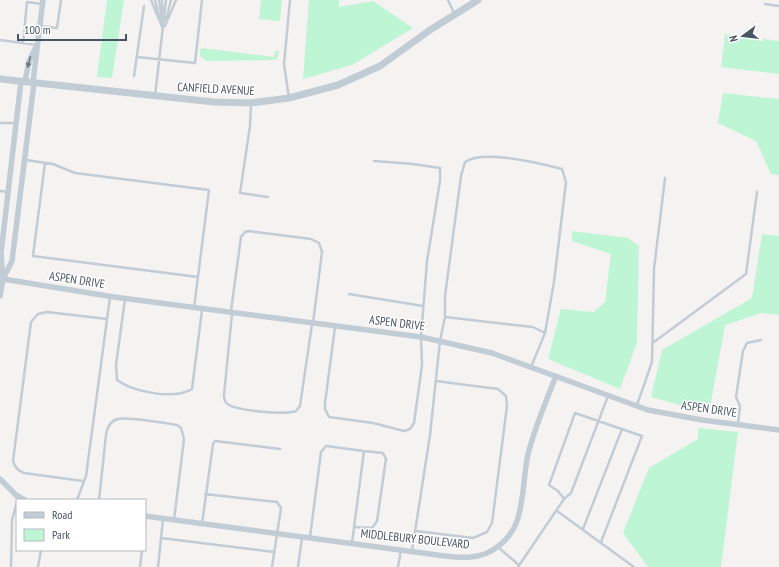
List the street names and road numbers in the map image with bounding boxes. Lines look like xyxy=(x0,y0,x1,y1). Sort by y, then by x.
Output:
street label: CANFIELD AVENUE xyxy=(177,79,255,98)
street label: ASPEN DRIVE xyxy=(48,268,106,291)
street label: ASPEN DRIVE xyxy=(368,312,426,333)
street label: ASPEN DRIVE xyxy=(680,397,738,420)
street label: MIDDLEBURY BOULEVARD xyxy=(360,525,470,552)

